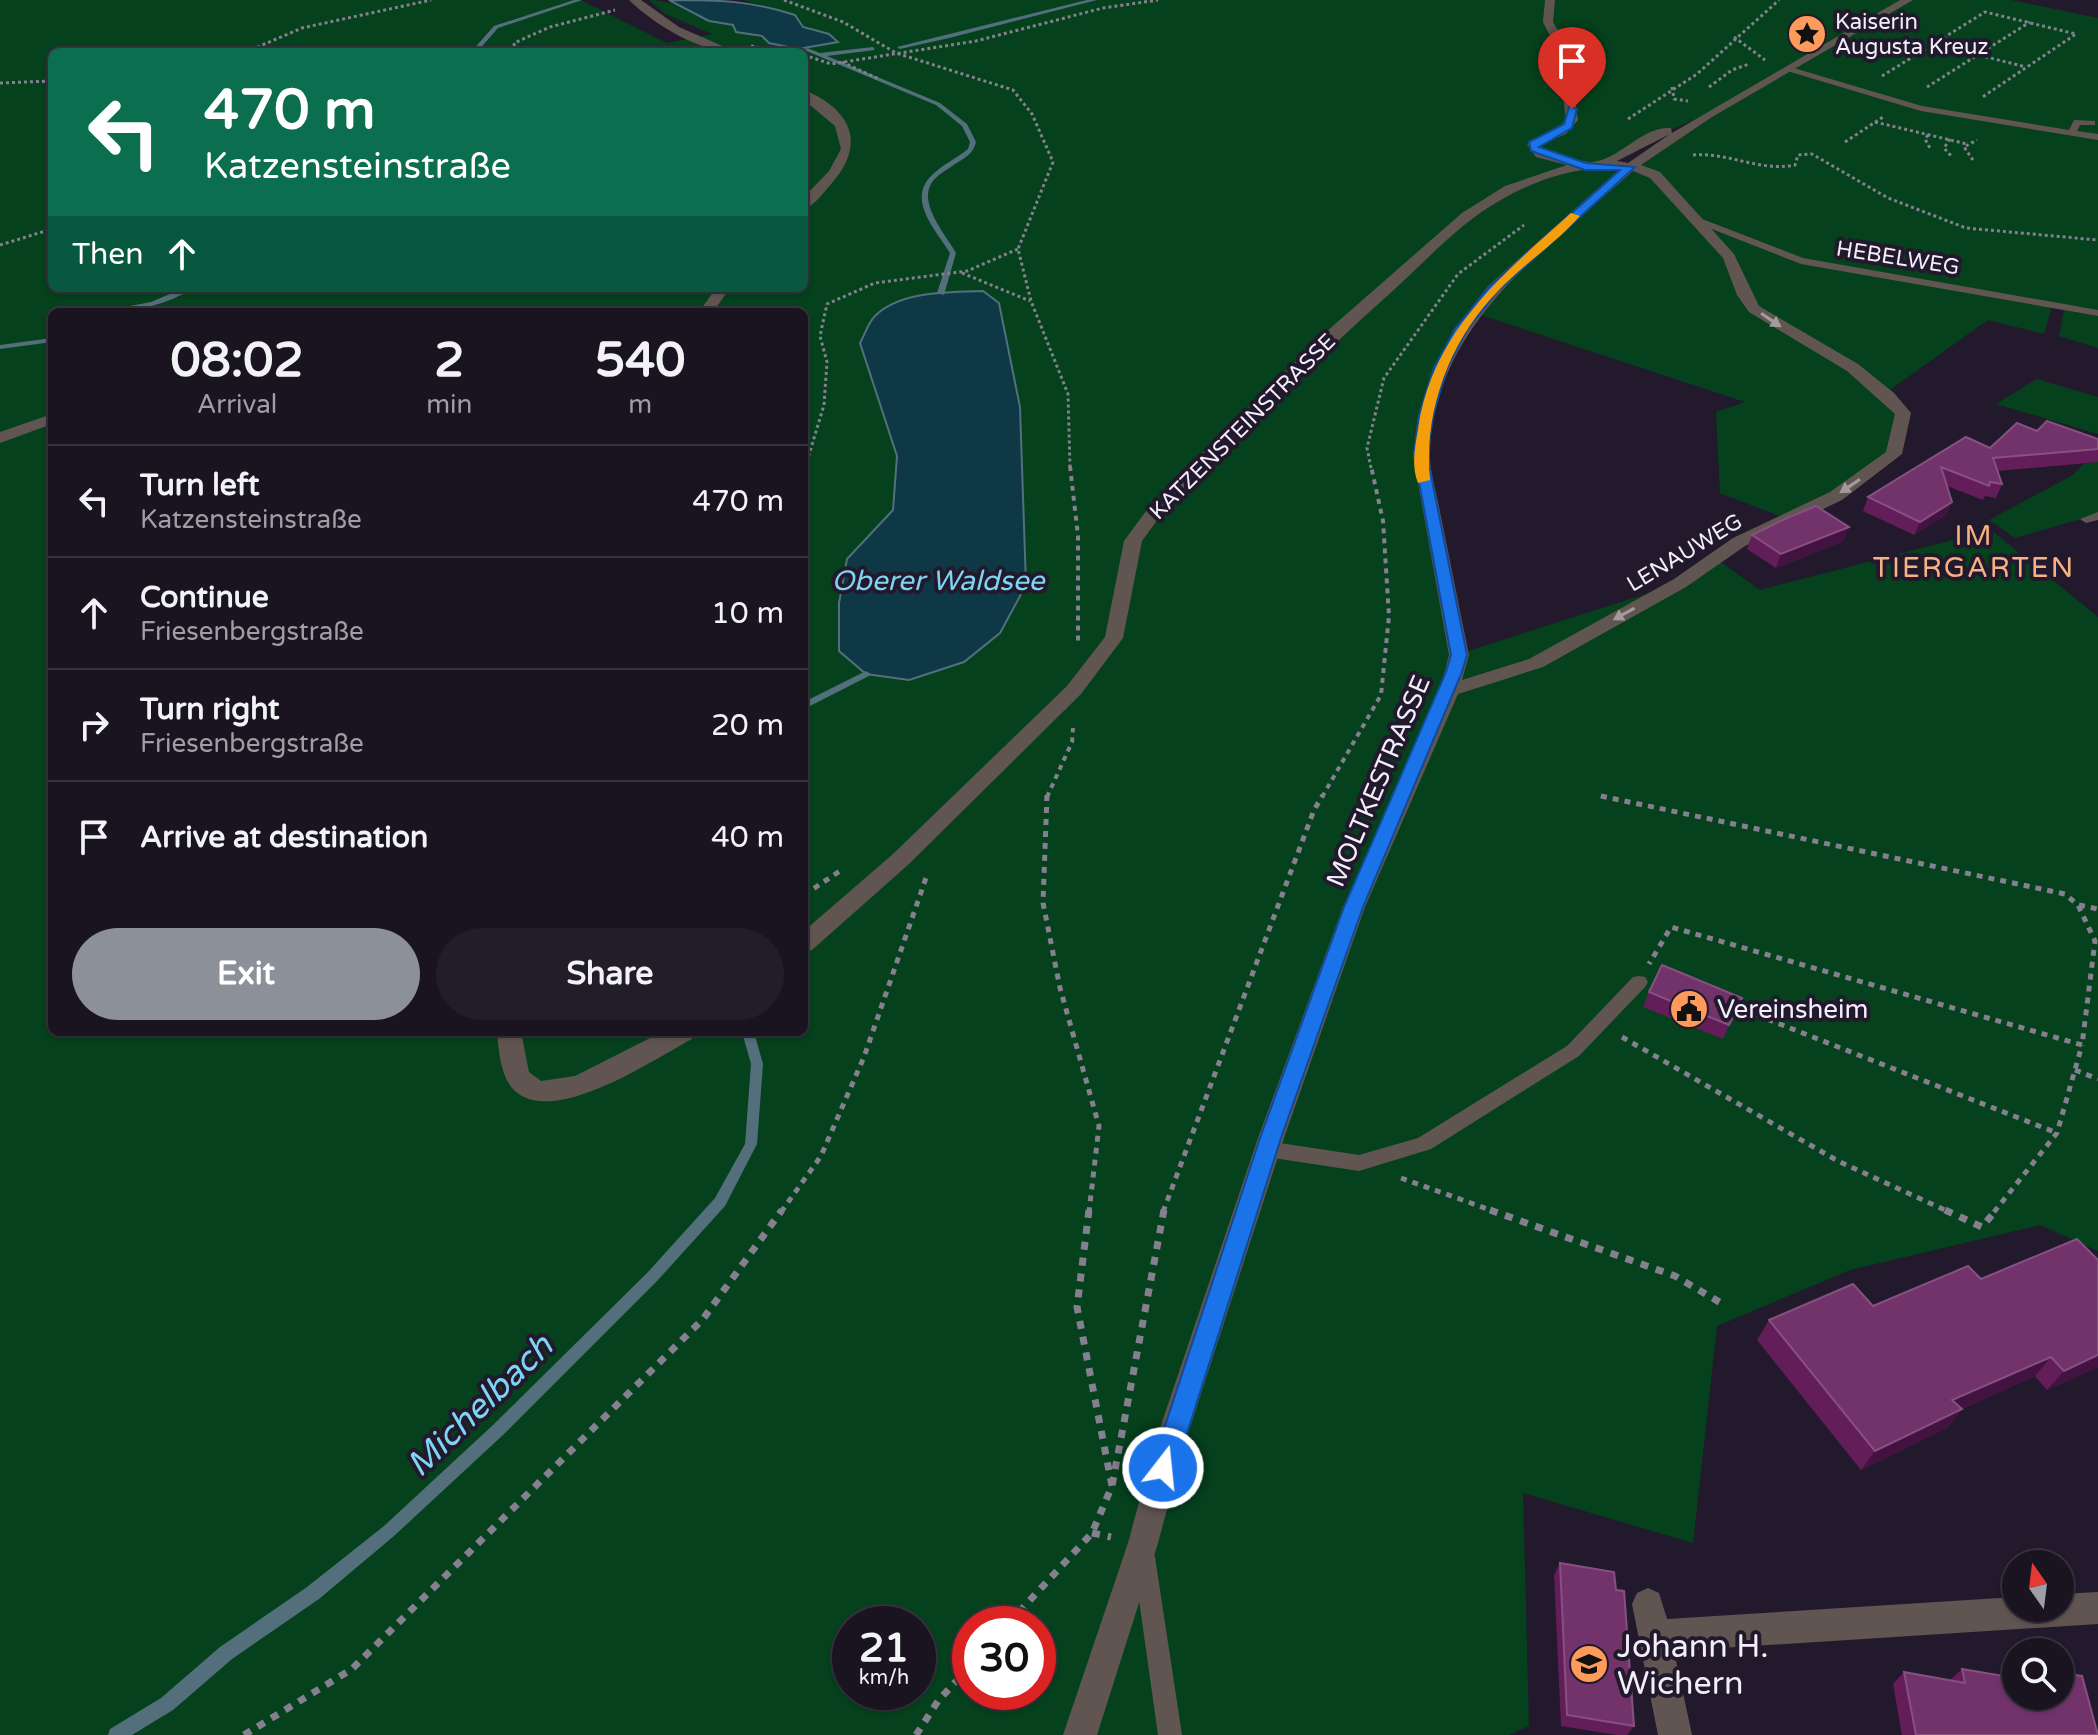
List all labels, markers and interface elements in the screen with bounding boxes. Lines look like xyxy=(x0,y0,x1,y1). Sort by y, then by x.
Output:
place label: Kaiserin Augusta Kreuz xyxy=(1835,9,1988,60)
place icon: Kaiserin Augusta Kreuz xyxy=(1786,13,1828,55)
pin xyxy=(1538,27,1606,109)
icon: arrive xyxy=(1550,39,1594,83)
text: 470 m xyxy=(204,77,375,144)
icon: left xyxy=(72,80,176,184)
text: Katzensteinstraße xyxy=(204,145,511,188)
icon: ahead xyxy=(160,232,204,276)
street label: HEBELWEG xyxy=(1834,235,1961,281)
text: Then xyxy=(72,236,144,273)
one-way arrow xyxy=(1760,312,1781,327)
street label: KATZENSTEINSTRASSE xyxy=(1144,328,1341,525)
text: 08:02 xyxy=(171,332,304,390)
text: 2 xyxy=(434,332,464,390)
text: 540 xyxy=(595,332,685,390)
text: Arrival xyxy=(197,389,277,420)
text: min xyxy=(426,389,472,420)
text: m xyxy=(628,389,652,420)
text: Turn left xyxy=(140,467,259,504)
icon: left xyxy=(72,479,116,523)
one-way arrow xyxy=(1840,479,1861,494)
text: 470 m xyxy=(692,483,784,520)
text: Katzensteinstraße xyxy=(140,504,362,535)
street label: LENAUWEG xyxy=(1622,508,1747,597)
district label: IM TIERGARTEN xyxy=(1873,519,2075,585)
water label: Oberer Waldsee xyxy=(832,564,1047,598)
text: Continue xyxy=(140,579,269,616)
icon: ahead xyxy=(72,591,116,635)
text: 10 m xyxy=(711,595,784,632)
one-way arrow xyxy=(1613,607,1636,621)
text: Friesenbergstraße xyxy=(140,616,364,647)
street label: MOLTKESTRASSE xyxy=(1320,671,1437,892)
text: Turn right xyxy=(140,691,280,728)
icon: right xyxy=(72,703,116,747)
text: 20 m xyxy=(711,707,784,744)
text: Friesenbergstraße xyxy=(140,728,364,759)
icon: arrive xyxy=(72,815,116,859)
text: Arrive at destination xyxy=(140,819,428,856)
text: 40 m xyxy=(711,819,784,856)
button: Exit xyxy=(72,928,420,1020)
button: Share xyxy=(436,928,784,1020)
public building icon: Vereinsheim xyxy=(1668,988,1710,1030)
place label: Vereinsheim xyxy=(1717,994,1868,1025)
water label: Michelbach xyxy=(399,1326,562,1486)
position arrow xyxy=(1121,1426,1205,1510)
north arrow xyxy=(2002,1550,2074,1622)
map controls xyxy=(2002,1550,2074,1710)
speed limit sign: 30 xyxy=(952,1606,1056,1710)
text: 21 xyxy=(859,1624,909,1672)
place label: Johann H. Wichern xyxy=(1617,1628,1769,1703)
button: search xyxy=(2002,1638,2074,1710)
school or university icon: Johann H. Wichern xyxy=(1568,1643,1610,1685)
text: km/h xyxy=(859,1666,909,1690)

